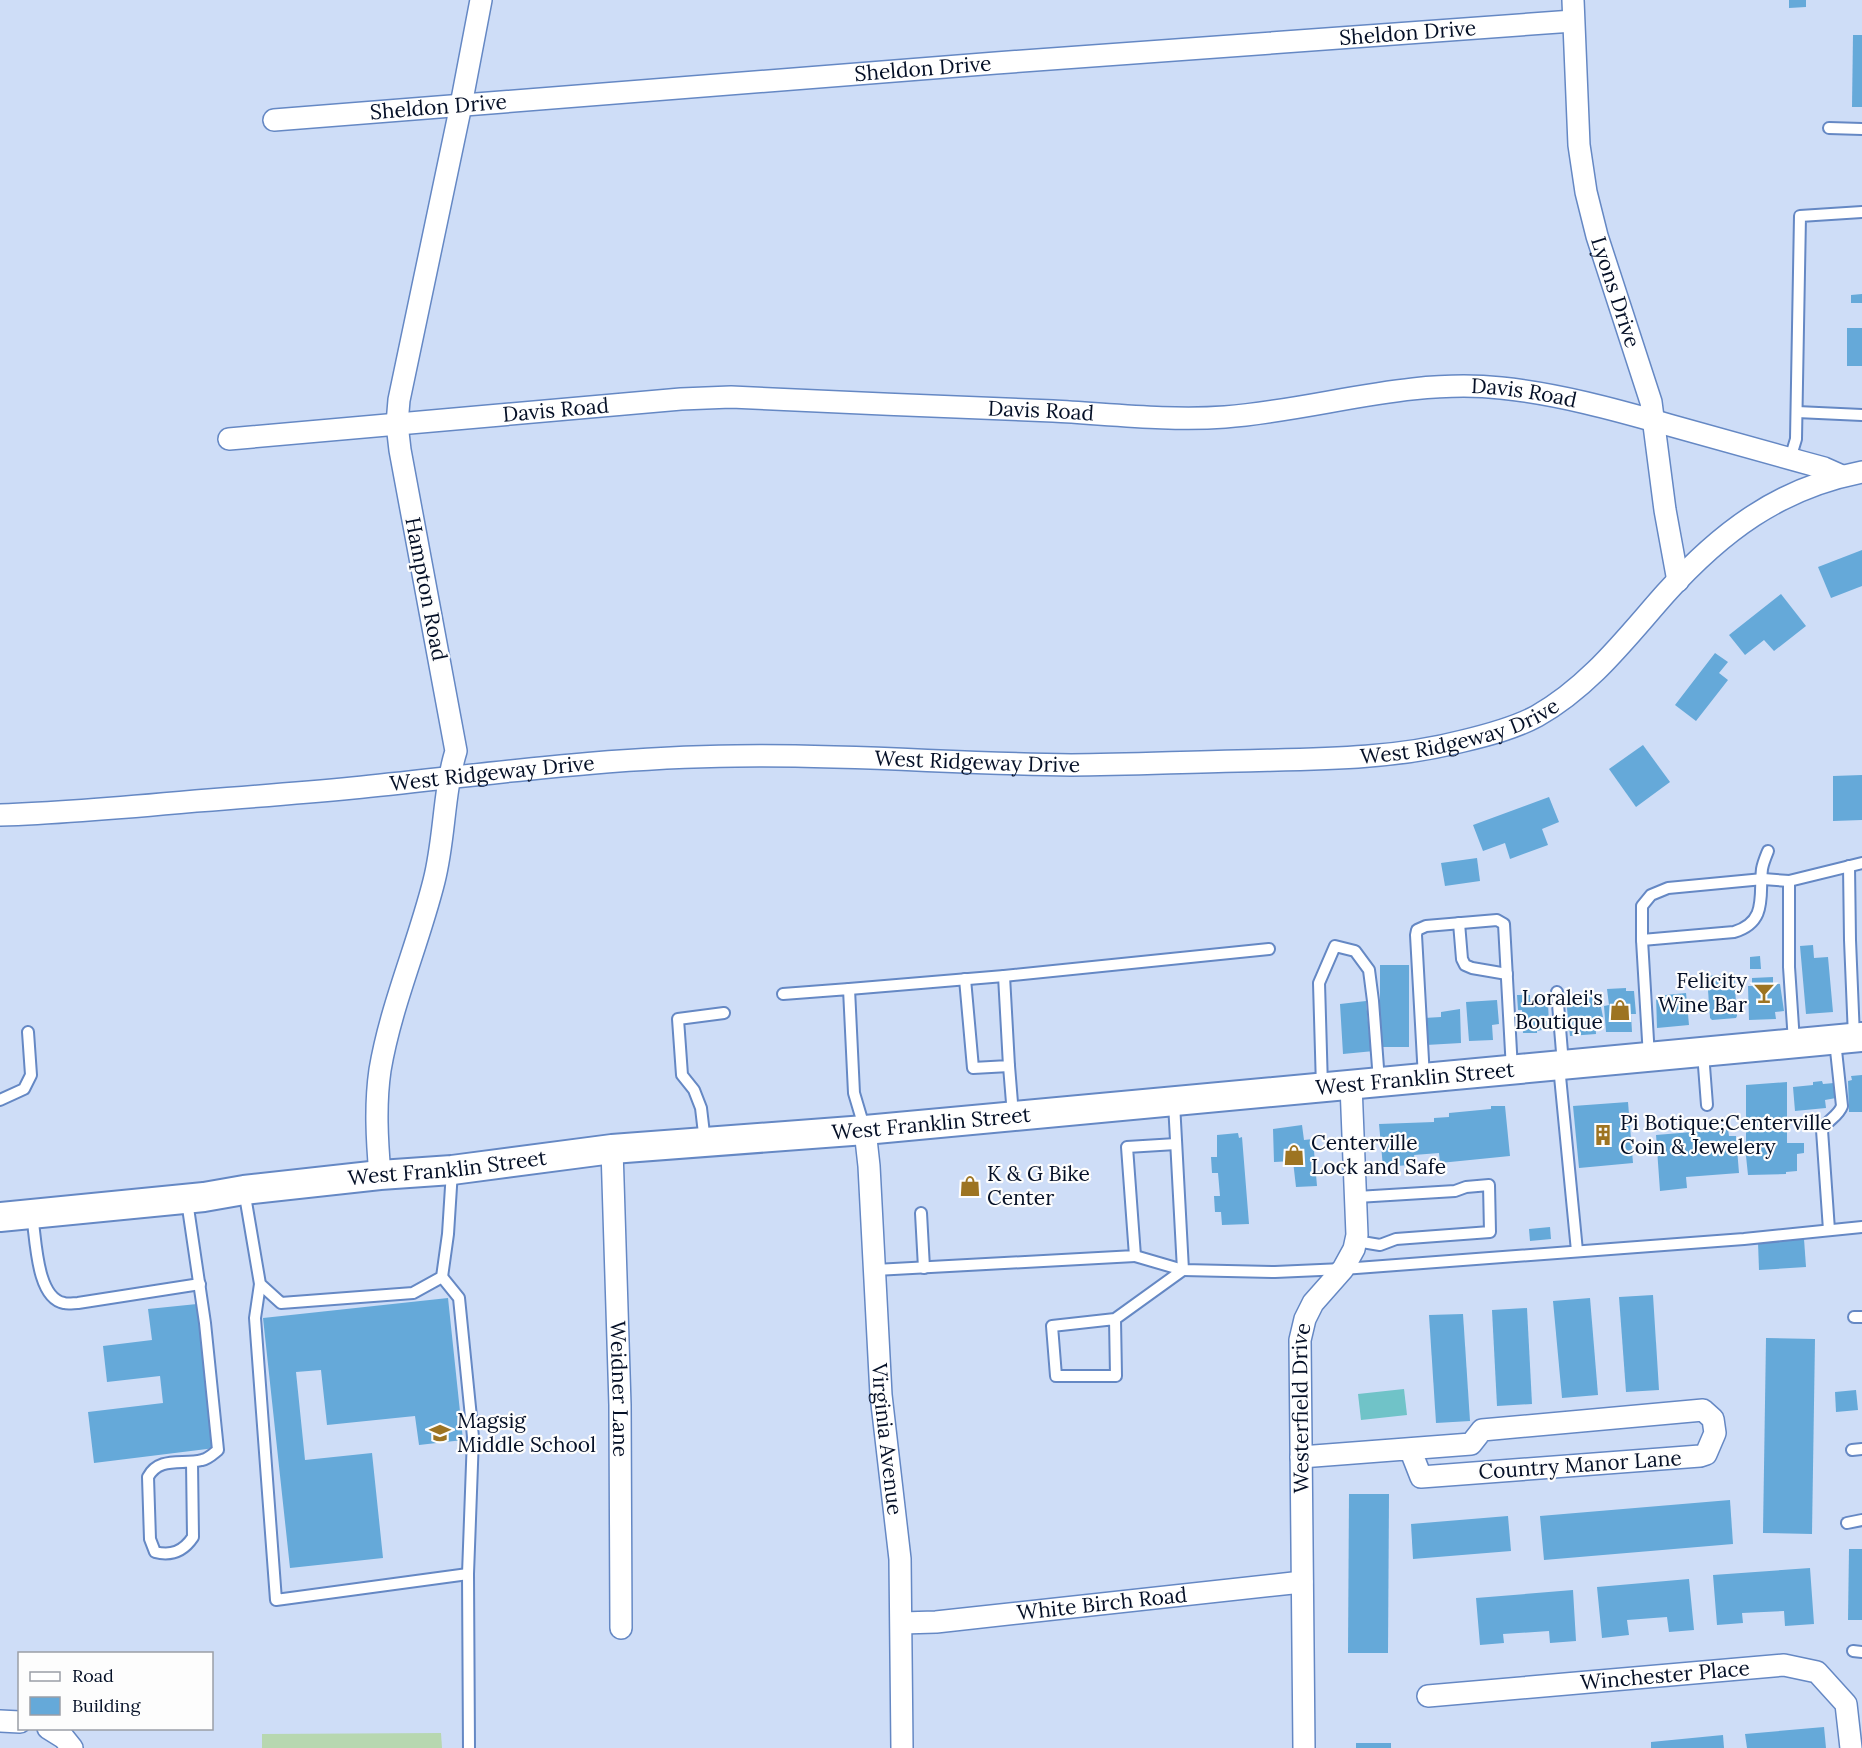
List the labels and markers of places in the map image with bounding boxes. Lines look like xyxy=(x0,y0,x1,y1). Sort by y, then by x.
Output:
place label: Felicity Wine Bar xyxy=(1658,967,1747,1018)
bar icon: Felicity Wine Bar xyxy=(1752,981,1776,1005)
place label: Loralei's Boutique xyxy=(1515,984,1603,1035)
shop icon: Loralei's Boutique xyxy=(1608,998,1632,1022)
place label: Pi Botique;Centerville Coin & Jewelery xyxy=(1620,1109,1832,1160)
building icon: Pi Botique;Centerville Coin & Jewelery xyxy=(1591,1123,1615,1147)
place label: Centerville Lock and Safe xyxy=(1311,1129,1446,1180)
shop icon: Centerville Lock and Safe xyxy=(1282,1143,1306,1167)
place label: K & G Bike Center xyxy=(987,1160,1090,1211)
shop icon: K & G Bike Center xyxy=(958,1174,982,1198)
place label: Magsig Middle School xyxy=(457,1407,596,1458)
school or university icon: Magsig Middle School xyxy=(428,1421,452,1445)

